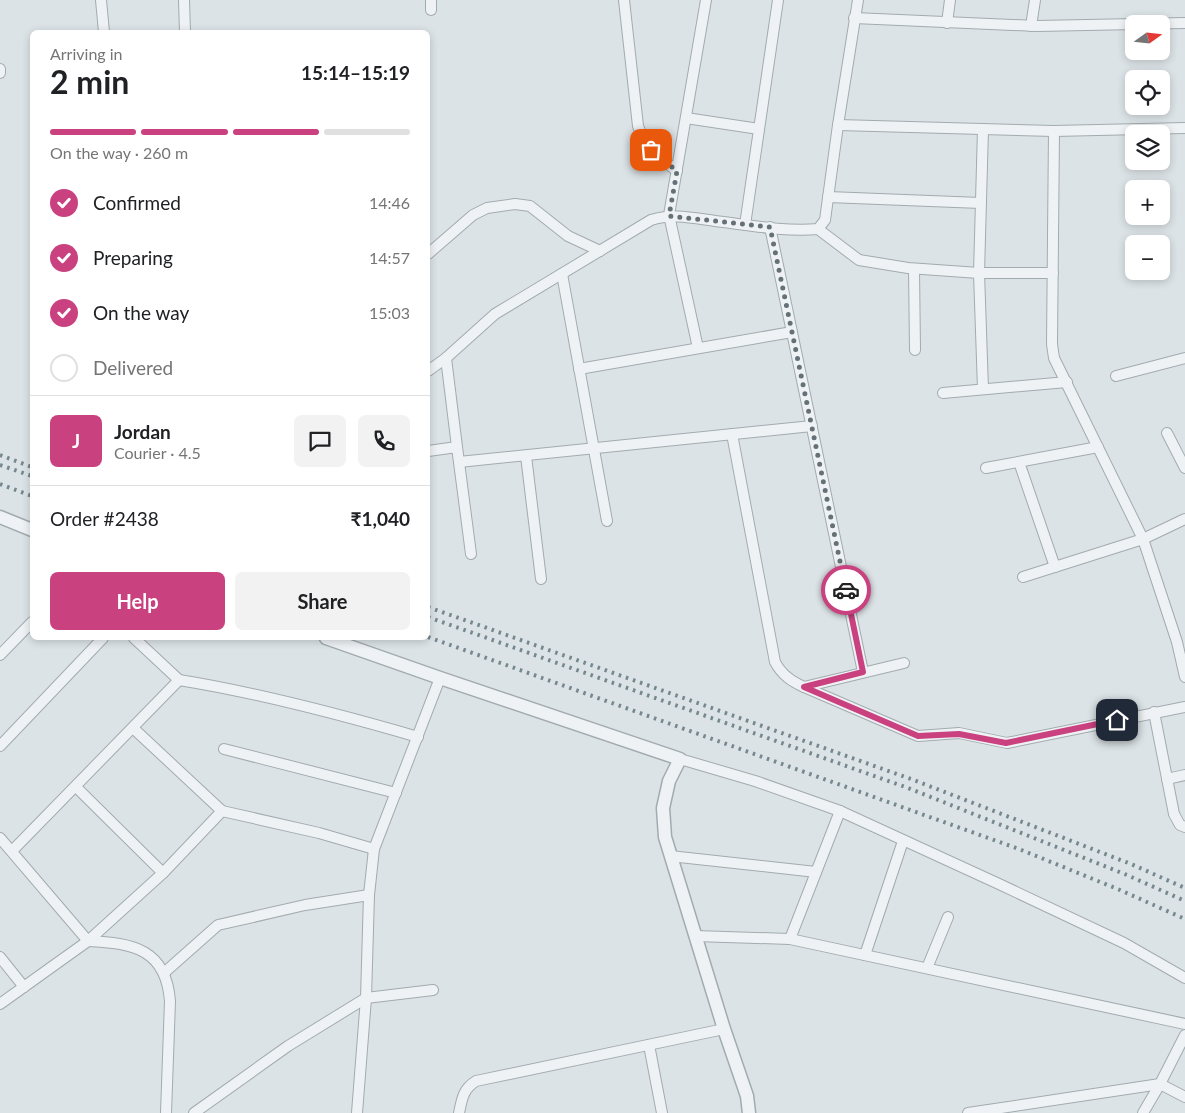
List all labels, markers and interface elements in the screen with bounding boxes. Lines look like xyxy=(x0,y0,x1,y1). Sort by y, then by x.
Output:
north arrow xyxy=(1125,15,1170,60)
map controls xyxy=(1125,15,1170,280)
text: Arriving in xyxy=(50,44,123,63)
text: 15:14–15:19 xyxy=(301,61,410,84)
text: 2 min xyxy=(50,62,129,101)
button: locate xyxy=(1125,70,1170,115)
button: layers xyxy=(1125,125,1170,170)
pin xyxy=(630,129,672,171)
icon: bag xyxy=(637,136,665,164)
text: On the way · 260 m xyxy=(50,143,188,162)
button: + xyxy=(1125,180,1170,225)
icon: check xyxy=(50,189,78,217)
text: Confirmed xyxy=(93,191,181,214)
text: 14:46 xyxy=(369,193,410,212)
button: − xyxy=(1125,235,1170,280)
icon: check xyxy=(50,244,78,272)
text: Preparing xyxy=(93,246,173,269)
text: 14:57 xyxy=(369,248,410,267)
icon: check xyxy=(50,299,78,327)
text: On the way xyxy=(93,301,189,324)
text: 15:03 xyxy=(369,303,410,322)
text: Delivered xyxy=(93,356,173,379)
button: chat xyxy=(294,415,346,467)
button: phone xyxy=(358,415,410,467)
text: Jordan xyxy=(114,420,171,443)
text: J xyxy=(72,429,80,452)
text: Courier · 4.5 xyxy=(114,443,201,462)
text: Order #2438 xyxy=(50,507,159,530)
text: ₹1,040 xyxy=(350,507,410,530)
courier xyxy=(821,565,871,615)
button: Help xyxy=(50,572,225,630)
button: Share xyxy=(235,572,410,630)
icon: car xyxy=(832,576,860,604)
pin xyxy=(1096,699,1138,741)
icon: home xyxy=(1103,706,1131,734)

